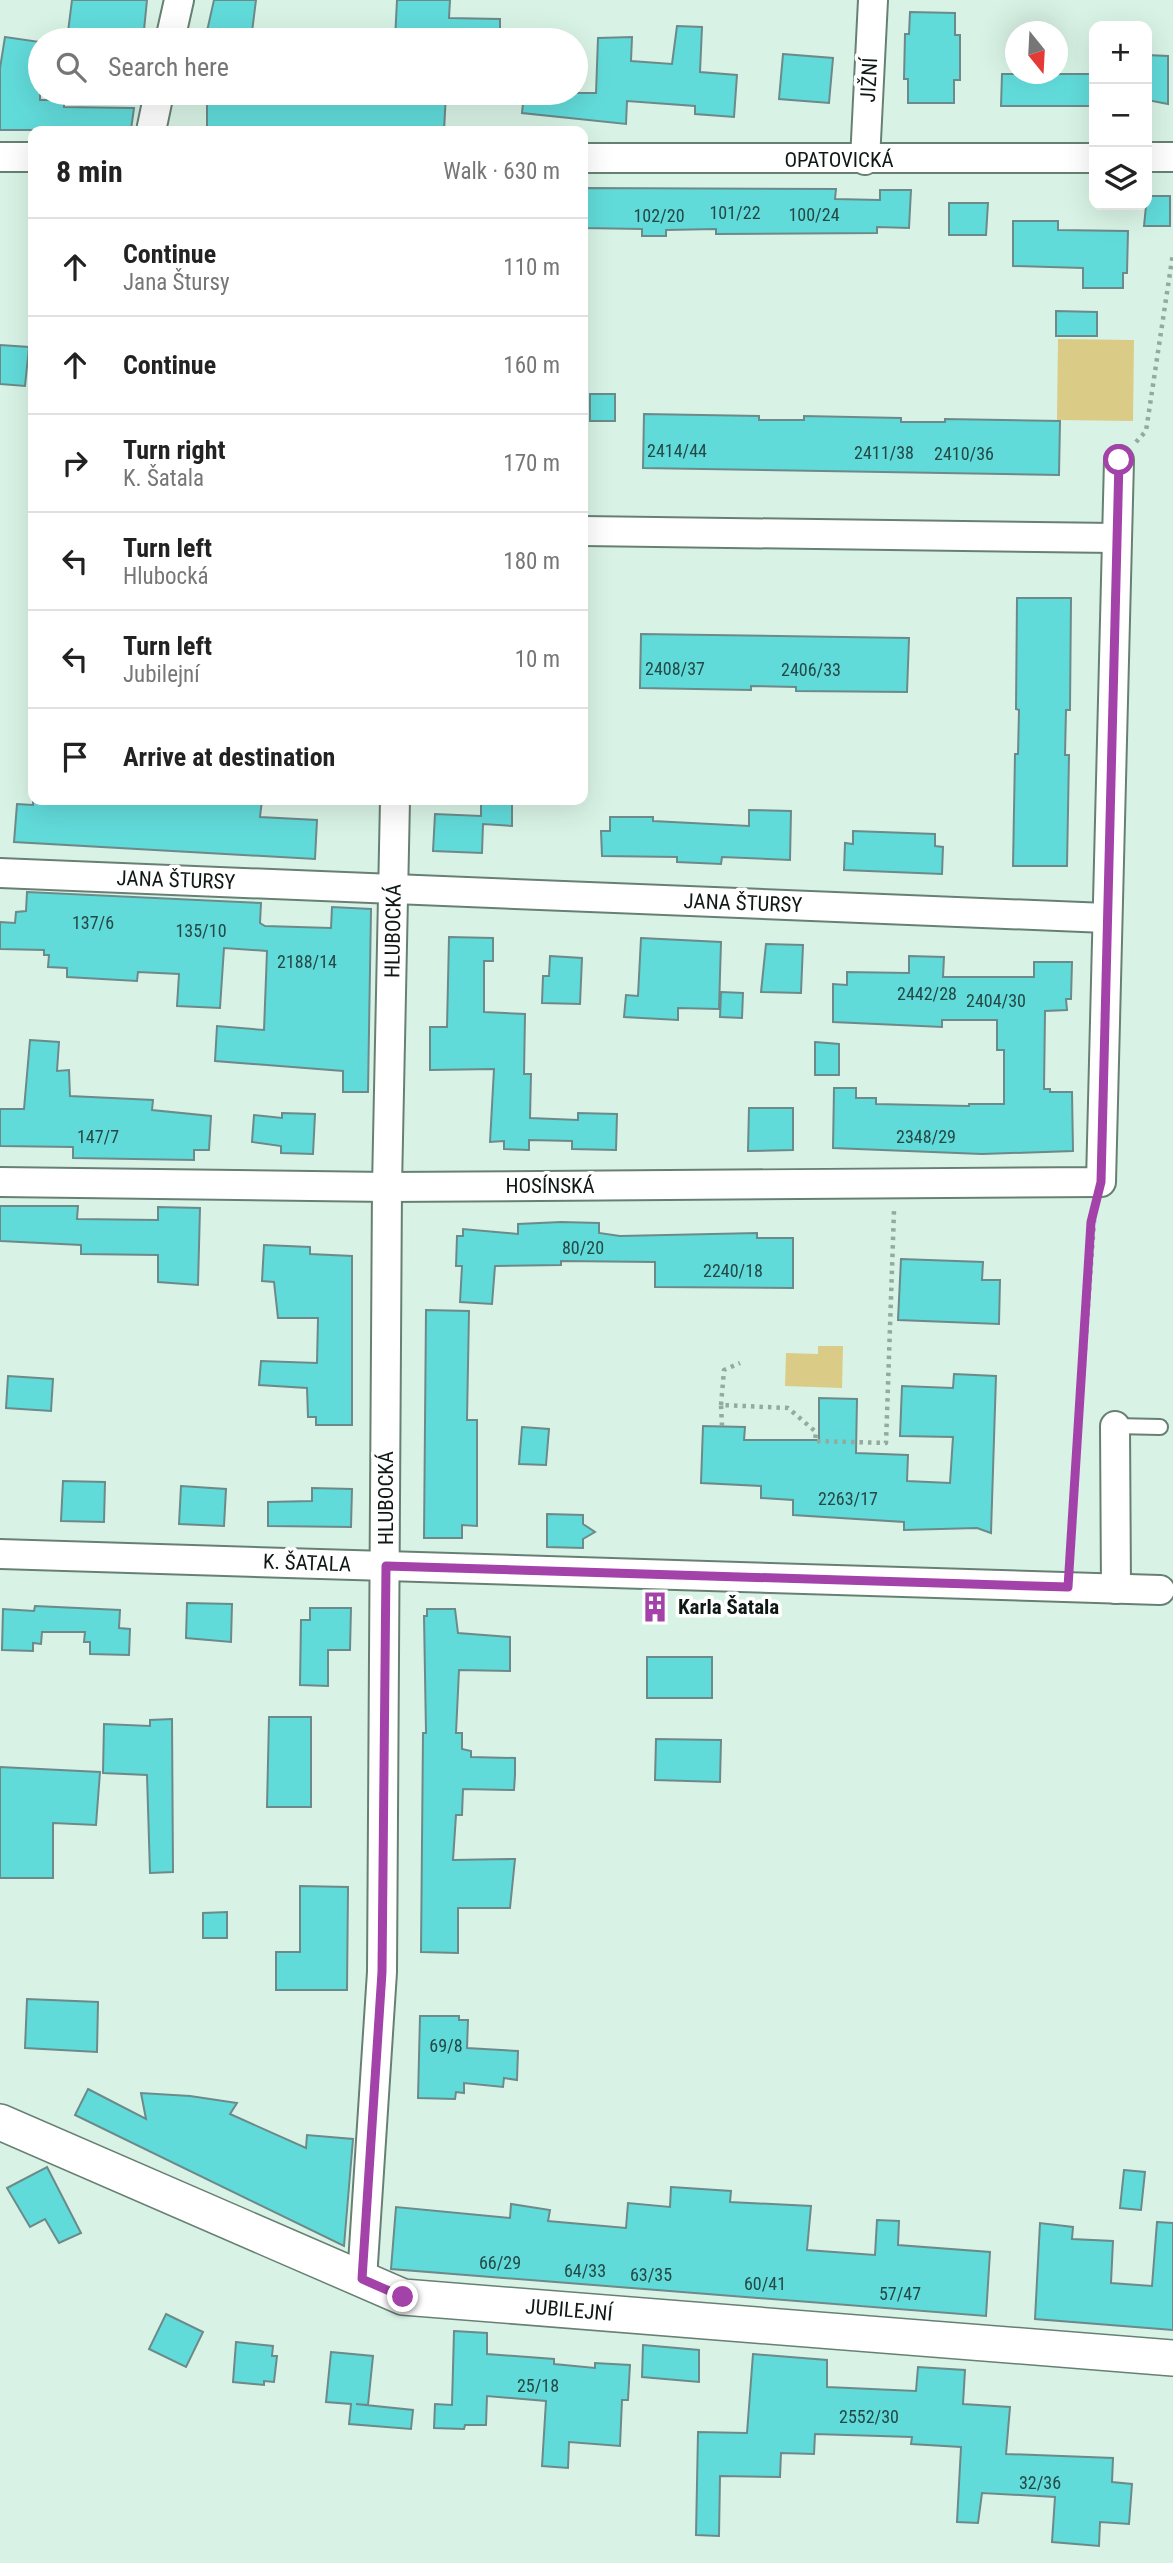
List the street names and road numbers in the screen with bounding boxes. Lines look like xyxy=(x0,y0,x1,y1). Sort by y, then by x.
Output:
street label: JIŽNÍ xyxy=(856,56,882,103)
street label: OPATOVICKÁ xyxy=(784,148,894,172)
street label: JANA ŠTURSY xyxy=(116,866,236,894)
street label: HLUBOCKÁ xyxy=(380,884,406,978)
street label: JANA ŠTURSY xyxy=(683,889,803,917)
street label: HOSÍNSKÁ xyxy=(505,1174,595,1198)
street label: HLUBOCKÁ xyxy=(374,1451,398,1545)
street label: K. ŠATALA xyxy=(263,1549,351,1577)
street label: JUBILEJNÍ xyxy=(524,2294,614,2326)

